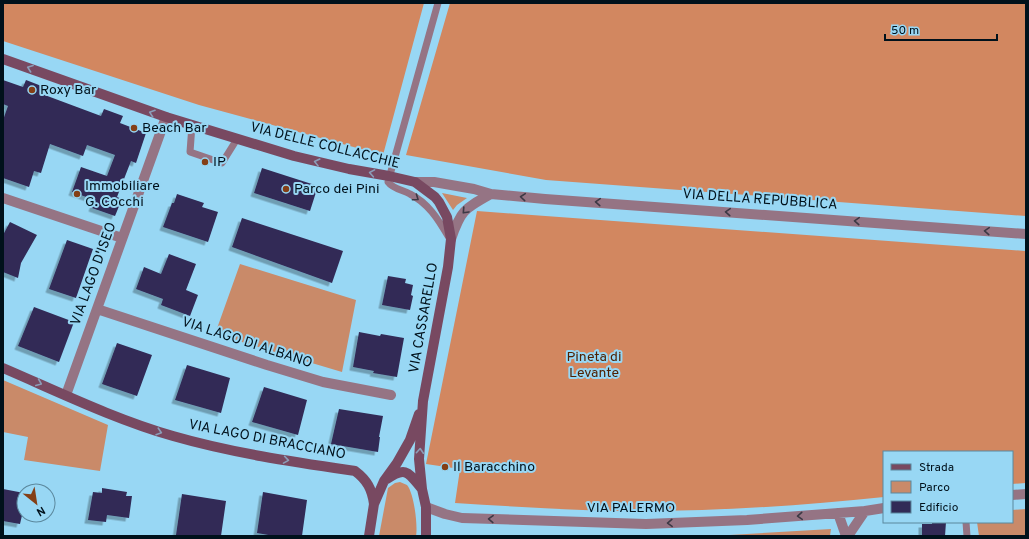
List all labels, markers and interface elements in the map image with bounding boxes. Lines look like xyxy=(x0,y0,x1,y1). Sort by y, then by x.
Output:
scale bar xyxy=(885,16,997,42)
text: 50 m xyxy=(891,23,919,39)
one-way arrow xyxy=(26,65,33,73)
place label: Roxy Bar xyxy=(40,82,97,99)
marker: Roxy Bar xyxy=(27,85,37,95)
one-way arrow xyxy=(148,109,155,117)
street label: VIA DELLE COLLACCHIE xyxy=(248,119,402,173)
place label: Beach Bar xyxy=(142,120,207,137)
marker: Beach Bar xyxy=(129,123,139,133)
place label: IP xyxy=(213,154,226,171)
marker: IP xyxy=(200,157,210,167)
one-way arrow xyxy=(313,158,320,166)
one-way arrow xyxy=(369,169,375,178)
place label: Immobiliare G. Cocchi xyxy=(85,178,160,211)
place label: Parco dei Pini xyxy=(294,181,379,198)
marker: Parco dei Pini xyxy=(281,184,291,194)
street label: VIA DELLA REPUBBLICA xyxy=(682,186,838,214)
marker: Immobiliare G. Cocchi xyxy=(72,189,82,199)
one-way arrow xyxy=(520,192,526,201)
one-way arrow xyxy=(412,193,419,201)
one-way arrow xyxy=(595,198,601,207)
one-way arrow xyxy=(462,206,469,214)
one-way arrow xyxy=(725,207,731,216)
one-way arrow xyxy=(854,217,860,226)
street label: VIA LAGO D'ISEO xyxy=(67,220,121,328)
one-way arrow xyxy=(984,226,990,235)
street label: VIA CASSARELLO xyxy=(406,261,442,375)
street label: VIA LAGO DI ALBANO xyxy=(179,314,315,372)
park label: Pineta di Levante xyxy=(566,349,622,382)
one-way arrow xyxy=(34,378,42,386)
street label: VIA LAGO DI BRACCIANO xyxy=(187,416,347,464)
one-way arrow xyxy=(156,427,163,435)
one-way arrow xyxy=(415,448,424,454)
legend xyxy=(883,451,1013,523)
one-way arrow xyxy=(283,455,289,464)
place label: Il Baracchino xyxy=(453,459,535,476)
text: Strada xyxy=(919,460,954,476)
marker: Il Baracchino xyxy=(440,462,450,472)
text: Parco xyxy=(919,480,950,496)
north arrow xyxy=(16,483,56,523)
street label: VIA PALERMO xyxy=(587,500,675,517)
text: Edificio xyxy=(919,500,959,516)
text: N xyxy=(34,503,47,519)
one-way arrow xyxy=(796,511,803,520)
one-way arrow xyxy=(488,515,494,523)
one-way arrow xyxy=(667,518,673,527)

